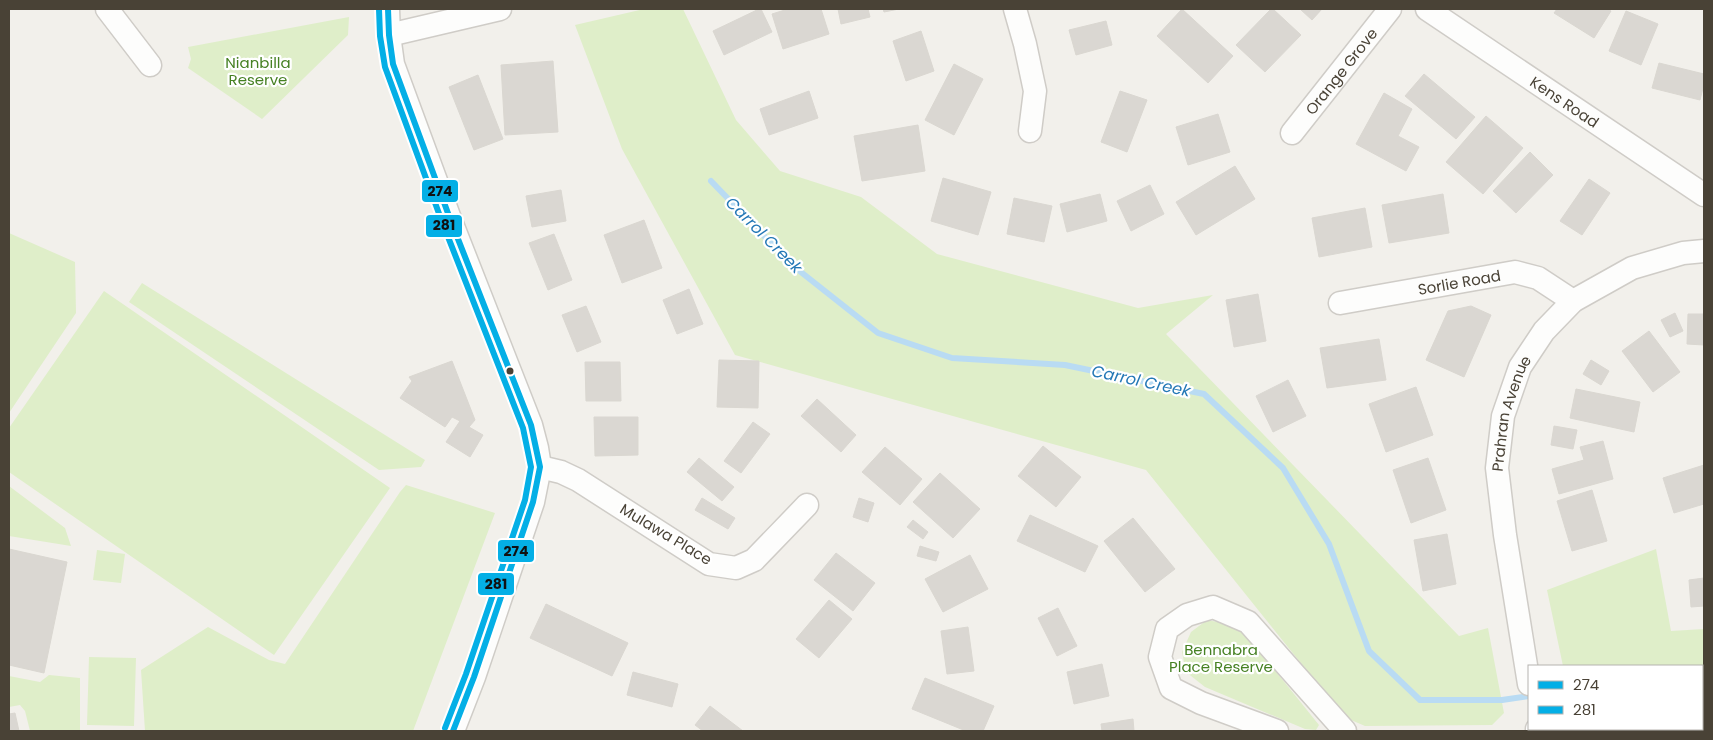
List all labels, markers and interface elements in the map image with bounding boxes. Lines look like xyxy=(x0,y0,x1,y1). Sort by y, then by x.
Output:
street label: Orange Grove xyxy=(1300,23,1382,119)
park label: Nianbilla Reserve xyxy=(225,52,291,90)
street label: Kens Road xyxy=(1526,71,1603,132)
line badge: 274 xyxy=(421,179,459,203)
text: 274 xyxy=(428,181,452,201)
water label: Carrol Creek xyxy=(720,191,808,279)
line badge: 281 xyxy=(425,214,463,238)
text: 281 xyxy=(433,215,455,235)
street label: Sorlie Road xyxy=(1416,264,1502,300)
street label: Prahran Avenue xyxy=(1486,351,1536,472)
water label: Carrol Creek xyxy=(1089,359,1193,403)
unlabelled marker xyxy=(505,366,515,376)
street label: Mulawa Place xyxy=(616,498,716,570)
line badge: 274 xyxy=(497,539,535,563)
text: 274 xyxy=(504,541,528,561)
line badge: 281 xyxy=(477,572,515,596)
text: 281 xyxy=(485,574,507,594)
park label: Bennabra Place Reserve xyxy=(1169,639,1273,677)
legend xyxy=(1528,665,1703,730)
text: 274 xyxy=(1573,674,1599,695)
text: 281 xyxy=(1573,699,1596,720)

